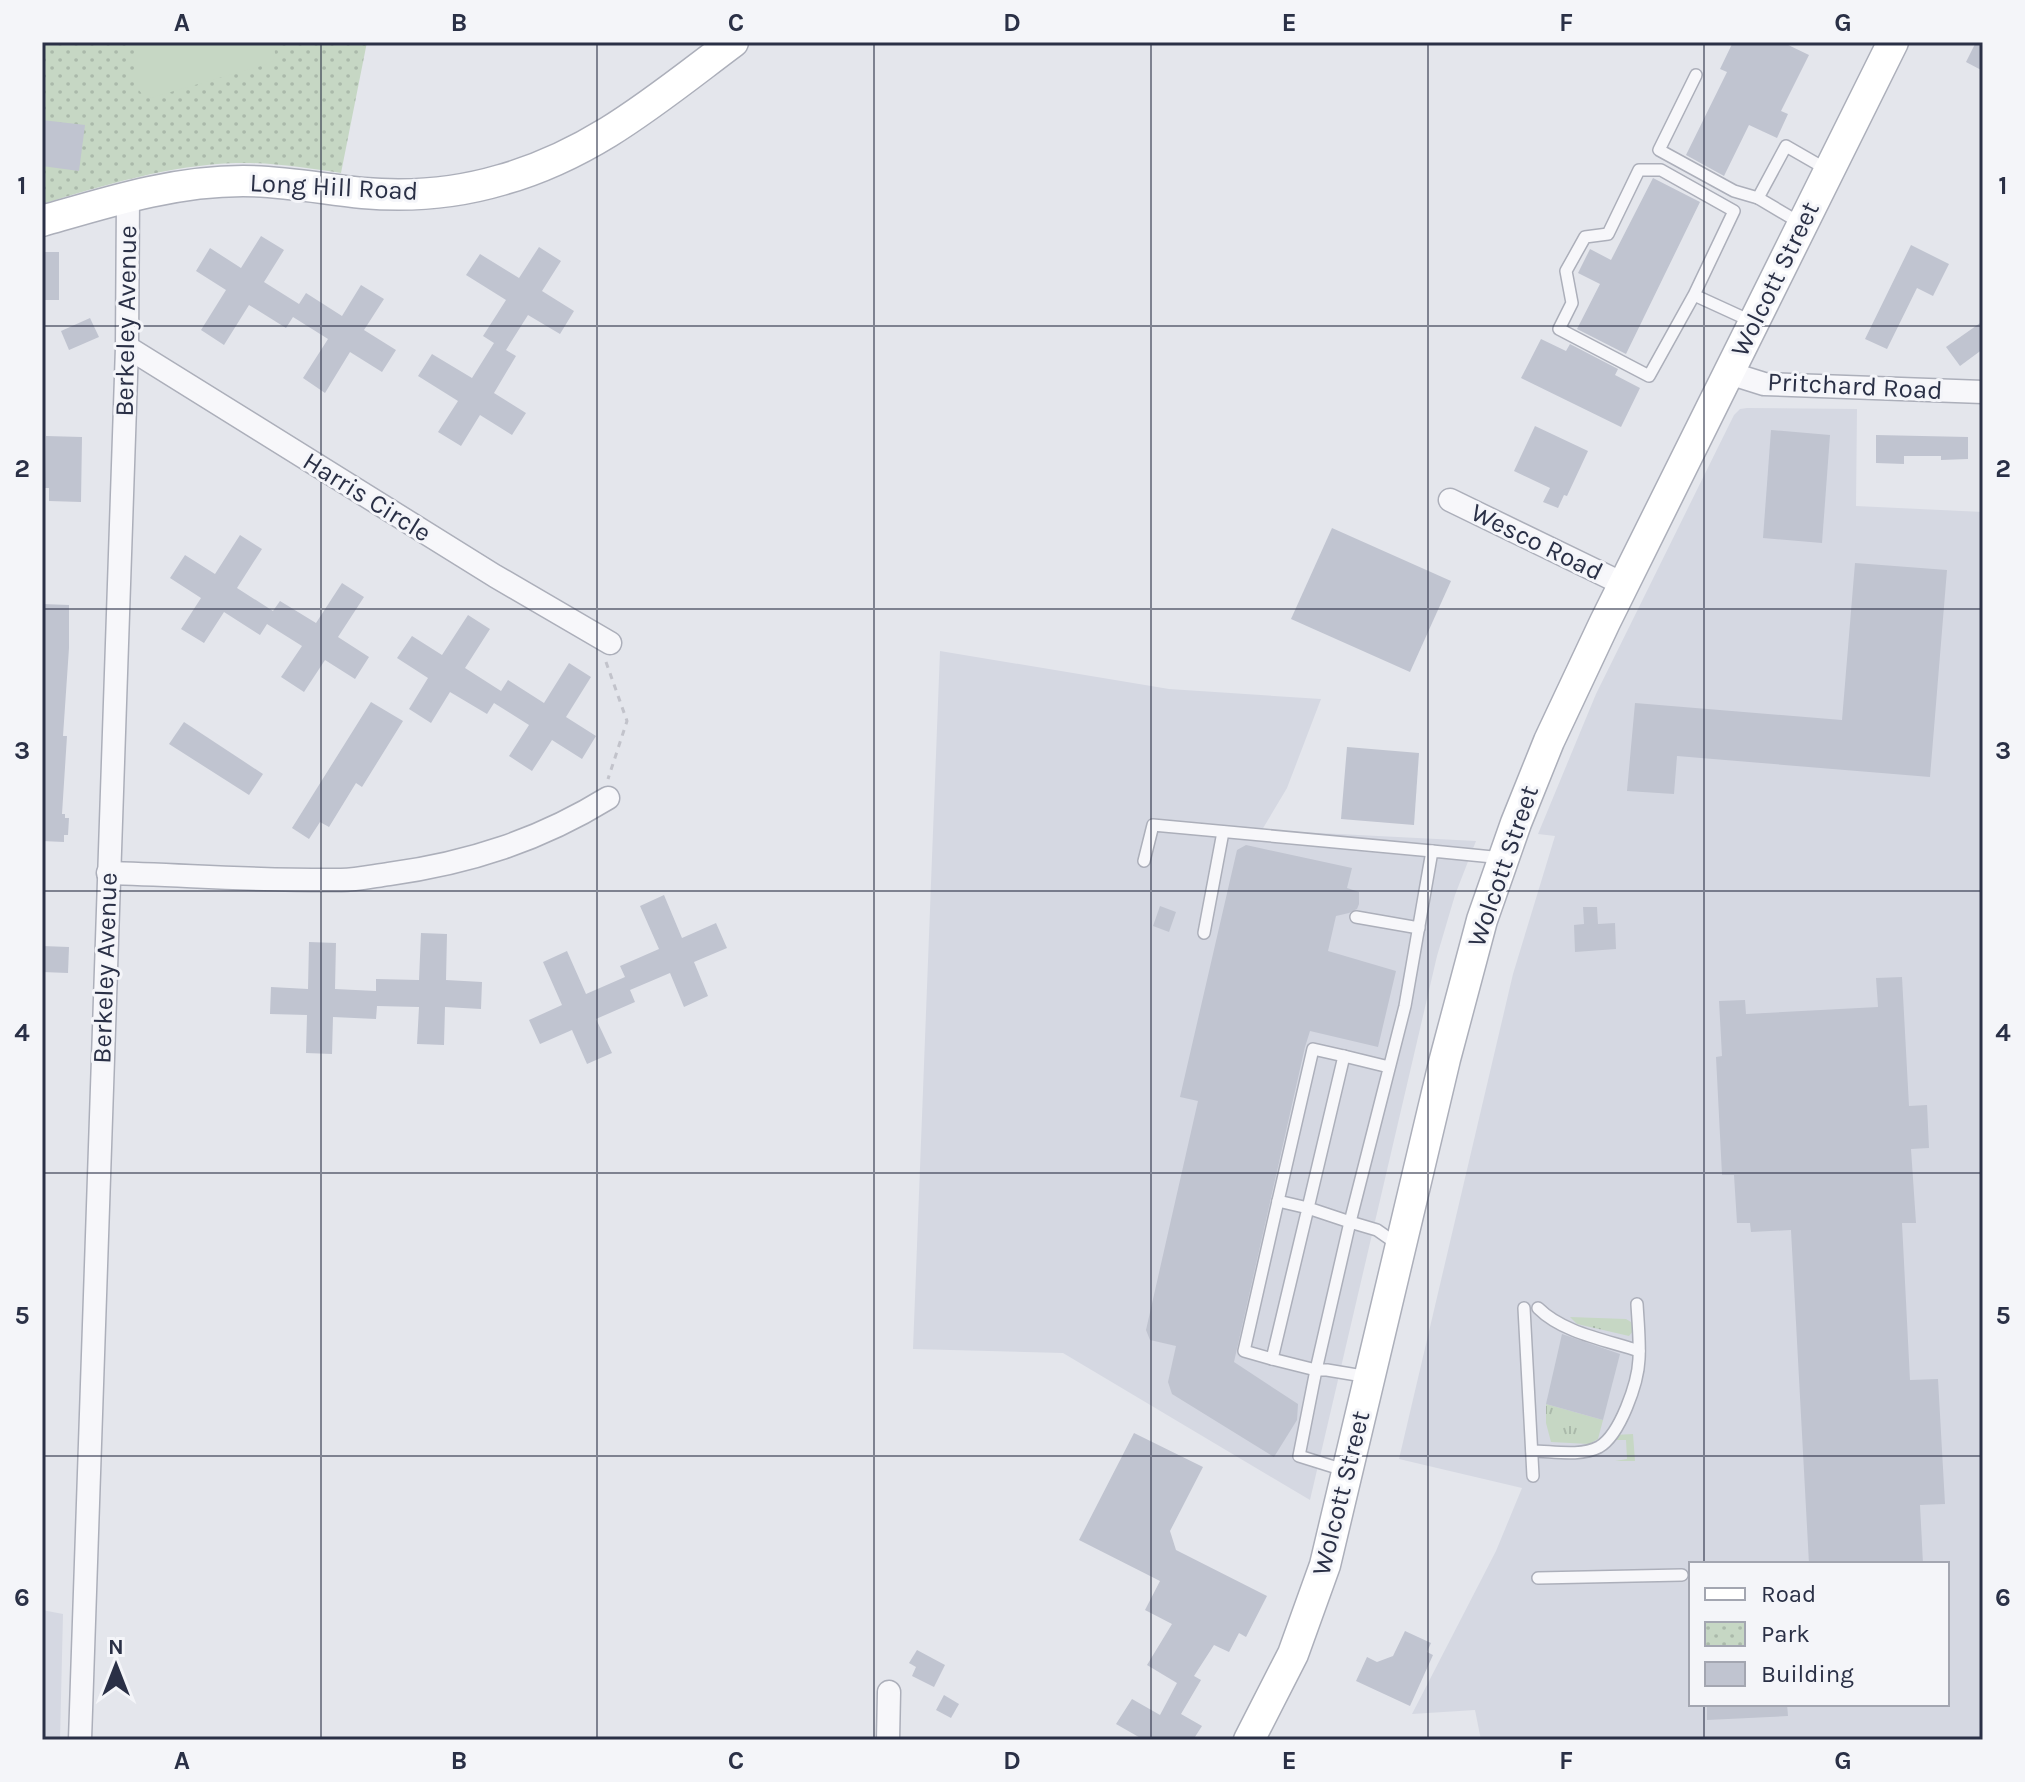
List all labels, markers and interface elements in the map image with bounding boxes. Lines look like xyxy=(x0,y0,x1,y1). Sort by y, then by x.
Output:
text: A xyxy=(174,7,190,38)
text: B xyxy=(451,7,467,38)
text: C xyxy=(728,7,744,38)
text: D xyxy=(1003,7,1021,38)
text: E xyxy=(1281,7,1297,38)
text: F xyxy=(1559,7,1573,38)
text: G xyxy=(1834,7,1852,38)
street label: Long Hill Road xyxy=(249,167,419,207)
text: 1 xyxy=(17,170,27,201)
text: 1 xyxy=(1998,170,2008,201)
street label: Wolcott Street xyxy=(1724,196,1826,362)
street label: Berkeley Avenue xyxy=(109,225,143,417)
street label: Pritchard Road xyxy=(1767,366,1943,406)
street label: Harris Circle xyxy=(297,445,437,549)
text: 2 xyxy=(14,453,30,484)
text: 2 xyxy=(1995,453,2011,484)
street label: Wesco Road xyxy=(1466,497,1608,587)
text: 3 xyxy=(14,735,30,766)
text: 3 xyxy=(1995,735,2011,766)
street label: Wolcott Street xyxy=(1461,781,1545,951)
street label: Berkeley Avenue xyxy=(86,872,124,1064)
text: 4 xyxy=(14,1017,30,1048)
text: 4 xyxy=(1995,1017,2011,1048)
text: 5 xyxy=(14,1300,30,1331)
text: 5 xyxy=(1995,1300,2011,1331)
street label: Wolcott Street xyxy=(1306,1407,1376,1579)
legend xyxy=(1689,1562,1949,1706)
text: Road xyxy=(1761,1580,1816,1608)
text: 6 xyxy=(14,1582,30,1613)
text: 6 xyxy=(1995,1582,2011,1613)
text: Park xyxy=(1761,1620,1810,1648)
north arrow xyxy=(76,1626,156,1706)
text: N xyxy=(108,1634,124,1660)
text: Building xyxy=(1761,1660,1854,1688)
text: A xyxy=(174,1745,190,1776)
text: B xyxy=(451,1745,467,1776)
text: C xyxy=(728,1745,744,1776)
text: D xyxy=(1003,1745,1021,1776)
text: E xyxy=(1281,1745,1297,1776)
text: F xyxy=(1559,1745,1573,1776)
text: G xyxy=(1834,1745,1852,1776)

